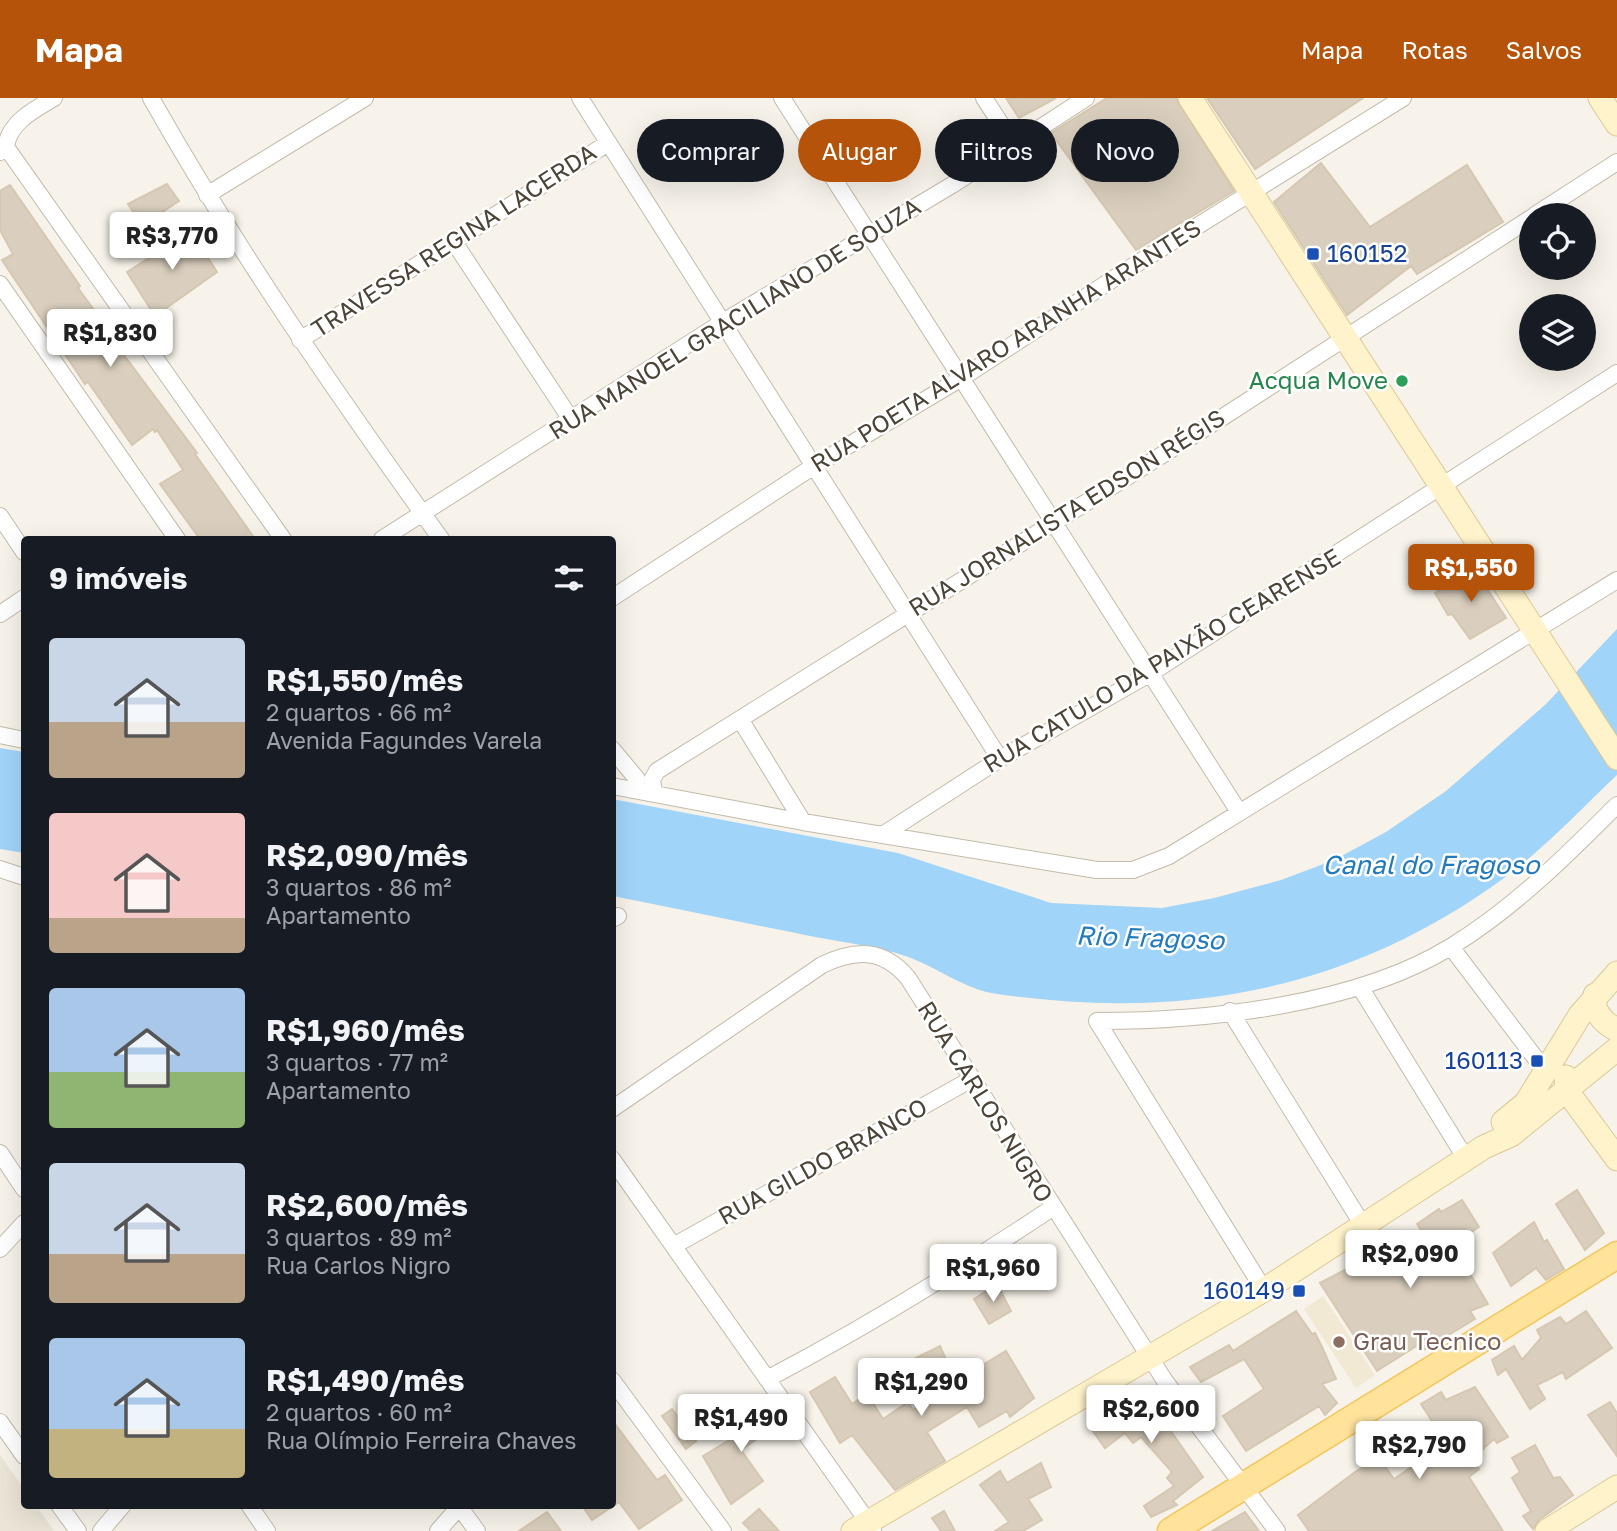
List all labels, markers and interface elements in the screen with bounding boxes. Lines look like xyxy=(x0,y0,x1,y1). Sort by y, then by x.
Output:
text: Mapa xyxy=(35,30,123,69)
text: Mapa xyxy=(1301,35,1363,64)
text: Rotas xyxy=(1401,35,1468,64)
text: Salvos xyxy=(1506,35,1582,64)
chip: Comprar xyxy=(637,119,784,182)
chip: Alugar xyxy=(798,119,921,182)
chip: Filtros xyxy=(935,119,1057,182)
chip: Novo xyxy=(1071,119,1179,182)
street label: TRAVESSA REGINA LACERDA xyxy=(305,137,601,343)
street label: RUA MANOEL GRACILIANO DE SOUZA xyxy=(543,191,925,445)
map controls xyxy=(1519,203,1596,371)
button: locate xyxy=(1519,203,1596,280)
pin: R$3,770 xyxy=(107,212,237,272)
street label: RUA POETA ALVARO ARANHA ARANTES xyxy=(805,212,1206,477)
text: R$3,770 xyxy=(126,221,218,249)
place label: 160152 xyxy=(1327,238,1408,267)
marker: 160152 xyxy=(1305,246,1321,262)
button: layers xyxy=(1519,294,1596,371)
pin: R$1,830 xyxy=(45,310,175,369)
text: R$1,830 xyxy=(63,318,157,346)
place label: Acqua Move xyxy=(1249,365,1388,394)
marker: Acqua Move xyxy=(1394,373,1410,389)
street label: RUA JORNALISTA EDSON RÉGIS xyxy=(903,402,1230,621)
street label: RUA CATULO DA PAIXÃO CEARENSE xyxy=(977,541,1345,778)
pin: R$1,550 xyxy=(1406,545,1536,604)
text: R$1,550 xyxy=(1424,553,1518,581)
icon: filters xyxy=(550,559,588,597)
text: 9 imóveis xyxy=(49,560,188,596)
text: R$1,550/mês xyxy=(266,662,463,698)
icon: home xyxy=(105,666,189,750)
text: 2 quartos · 66 m² xyxy=(266,698,451,726)
text: Avenida Fagundes Varela xyxy=(266,726,542,754)
text: R$2,090/mês xyxy=(266,837,468,873)
icon: home xyxy=(105,841,189,925)
water label: Canal do Fragoso xyxy=(1323,849,1541,880)
text: 3 quartos · 86 m² xyxy=(266,873,452,901)
text: Apartamento xyxy=(266,901,411,929)
water label: Rio Fragoso xyxy=(1076,919,1226,956)
street label: RUA CARLOS NIGRO xyxy=(913,995,1060,1207)
text: R$1,960/mês xyxy=(266,1012,465,1048)
icon: home xyxy=(105,1016,189,1100)
place label: 160113 xyxy=(1445,1045,1523,1074)
text: 3 quartos · 77 m² xyxy=(266,1048,448,1076)
marker: 160113 xyxy=(1529,1053,1545,1069)
text: Apartamento xyxy=(266,1076,411,1104)
street label: RUA GILDO BRANCO xyxy=(713,1091,932,1230)
text: R$2,600/mês xyxy=(266,1187,468,1223)
icon: home xyxy=(105,1191,189,1275)
text: 3 quartos · 89 m² xyxy=(266,1223,452,1251)
pin: R$2,090 xyxy=(1345,1230,1475,1290)
text: R$2,090 xyxy=(1361,1239,1459,1267)
pin: R$1,960 xyxy=(928,1244,1058,1304)
text: Rua Carlos Nigro xyxy=(266,1251,451,1279)
text: R$1,960 xyxy=(946,1253,1040,1281)
place label: 160149 xyxy=(1203,1275,1285,1304)
marker: 160149 xyxy=(1291,1283,1307,1299)
place label: Grau Tecnico xyxy=(1353,1326,1502,1355)
marker: Grau Tecnico xyxy=(1331,1334,1347,1350)
pin: R$1,290 xyxy=(856,1358,986,1418)
text: R$1,490/mês xyxy=(266,1362,464,1398)
icon: home xyxy=(105,1366,189,1450)
text: R$1,290 xyxy=(874,1367,968,1395)
pin: R$2,600 xyxy=(1086,1386,1216,1445)
pin: R$1,490 xyxy=(676,1394,806,1454)
text: R$2,600 xyxy=(1102,1394,1200,1422)
text: 2 quartos · 60 m² xyxy=(266,1398,452,1426)
text: R$1,490 xyxy=(694,1403,788,1431)
pin: R$2,790 xyxy=(1354,1422,1484,1481)
text: Rua Olímpio Ferreira Chaves xyxy=(266,1426,576,1454)
text: R$2,790 xyxy=(1372,1430,1466,1458)

